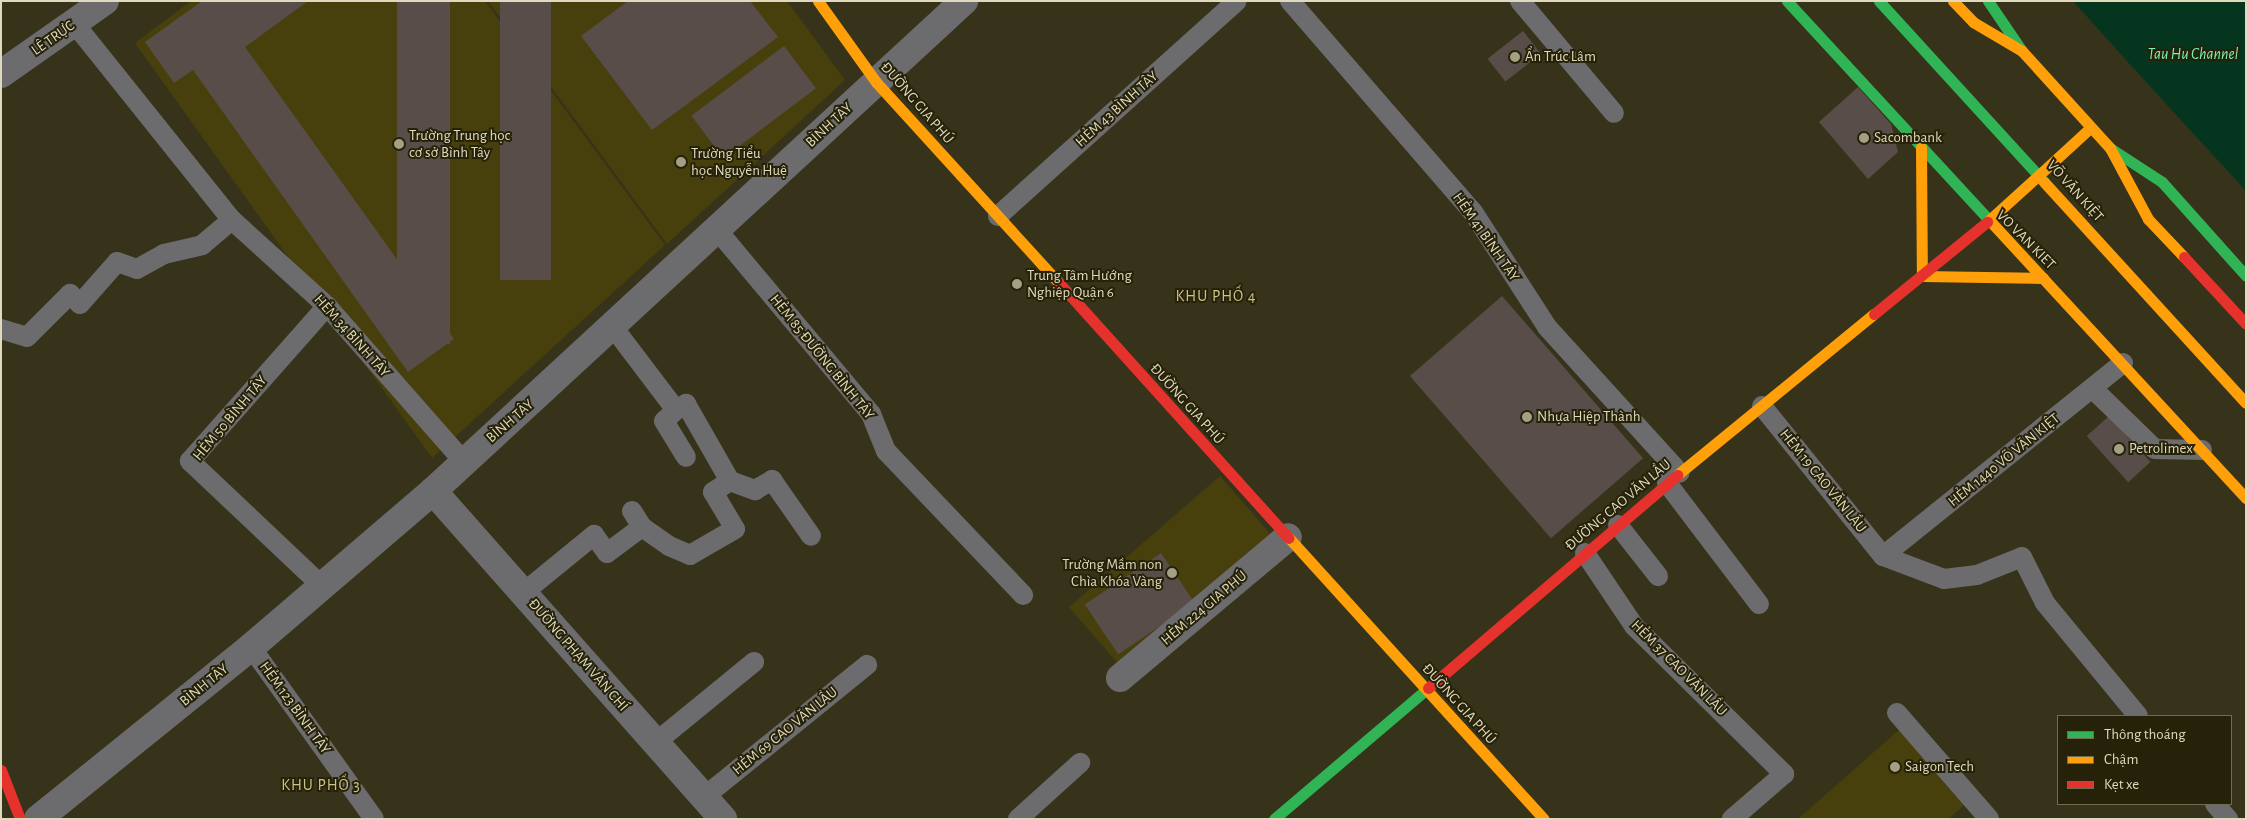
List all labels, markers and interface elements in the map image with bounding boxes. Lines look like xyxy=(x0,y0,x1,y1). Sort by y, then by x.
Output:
street label: LÊ TRỰC xyxy=(28,17,78,59)
water label: Tau Hu Channel xyxy=(2147,44,2239,64)
place label: Ẩn Trúc Lâm xyxy=(1525,48,1596,66)
marker: Ẩn Trúc Lâm xyxy=(1509,51,1521,63)
street label: ĐƯỜNG GIA PHÚ xyxy=(877,58,957,148)
street label: HẺM 43 BÌNH TÂY xyxy=(1072,67,1162,151)
street label: BÌNH TÂY xyxy=(802,99,856,151)
place label: Trường Trung học cơ sở Bình Tây xyxy=(409,126,510,161)
place label: Sacombank xyxy=(1874,129,1942,147)
marker: Sacombank xyxy=(1858,132,1870,144)
marker: Trường Trung học cơ sở Bình Tây xyxy=(393,138,405,150)
place label: Trường Tiểu học Nguyễn Huệ xyxy=(691,144,787,179)
marker: Trường Tiểu học Nguyễn Huệ xyxy=(675,156,687,168)
street label: VÕ VĂN KIỆT xyxy=(2043,157,2107,225)
street label: HẺM 41 BÌNH TÂY xyxy=(1449,189,1523,285)
street label: VO VAN KIET xyxy=(1993,207,2059,273)
place label: Trung Tâm Hướng Nghiệp Quận 6 xyxy=(1027,266,1132,301)
marker: Trung Tâm Hướng Nghiệp Quận 6 xyxy=(1011,278,1023,290)
district label: KHU PHỐ 4 xyxy=(1174,286,1258,306)
street label: HẺM 34 BÌNH TÂY xyxy=(310,291,394,381)
street label: HẺM 85 ĐƯỜNG BÌNH TÂY xyxy=(766,291,878,423)
street label: ĐƯỜNG GIA PHÚ xyxy=(1146,360,1228,448)
street label: HẺM 50 BÌNH TÂY xyxy=(189,372,271,464)
street label: BÌNH TÂY xyxy=(482,395,538,447)
place label: Nhựa Hiệp Thành xyxy=(1537,408,1640,426)
street label: HẺM 1440 VÕ VĂN KIỆT xyxy=(1945,409,2063,511)
marker: Nhựa Hiệp Thành xyxy=(1521,411,1533,423)
street label: HẺM 19 CAO VĂN LẦU xyxy=(1776,425,1870,537)
place label: Petrolimex xyxy=(2129,440,2193,458)
marker: Petrolimex xyxy=(2113,443,2125,455)
street label: ĐƯỜNG CAO VĂN LẦU xyxy=(1561,455,1675,555)
place label: Trường Mầm non Chìa Khóa Vàng xyxy=(1062,555,1162,590)
street label: HẺM 224 GIA PHÚ xyxy=(1157,567,1251,649)
marker: Trường Mầm non Chìa Khóa Vàng xyxy=(1166,567,1178,579)
street label: ĐƯỜNG PHẠM VĂN CHÍ xyxy=(524,595,632,715)
street label: HẺM 37 CAO VĂN LẦU xyxy=(1627,616,1731,720)
street label: HẺM 123 BÌNH TÂY xyxy=(255,658,335,758)
street label: BÌNH TÂY xyxy=(176,660,232,710)
street label: ĐƯỜNG GIA PHÚ xyxy=(1418,660,1500,748)
street label: HẺM 69 CAO VĂN LẦU xyxy=(729,683,841,779)
legend xyxy=(2057,715,2232,805)
text: Thông thoáng xyxy=(2104,727,2186,742)
text: Chậm xyxy=(2104,752,2138,767)
place label: Saigon Tech xyxy=(1905,758,1974,776)
marker: Saigon Tech xyxy=(1889,761,1901,773)
district label: KHU PHỐ 3 xyxy=(280,775,362,795)
text: Kẹt xe xyxy=(2104,777,2139,792)

